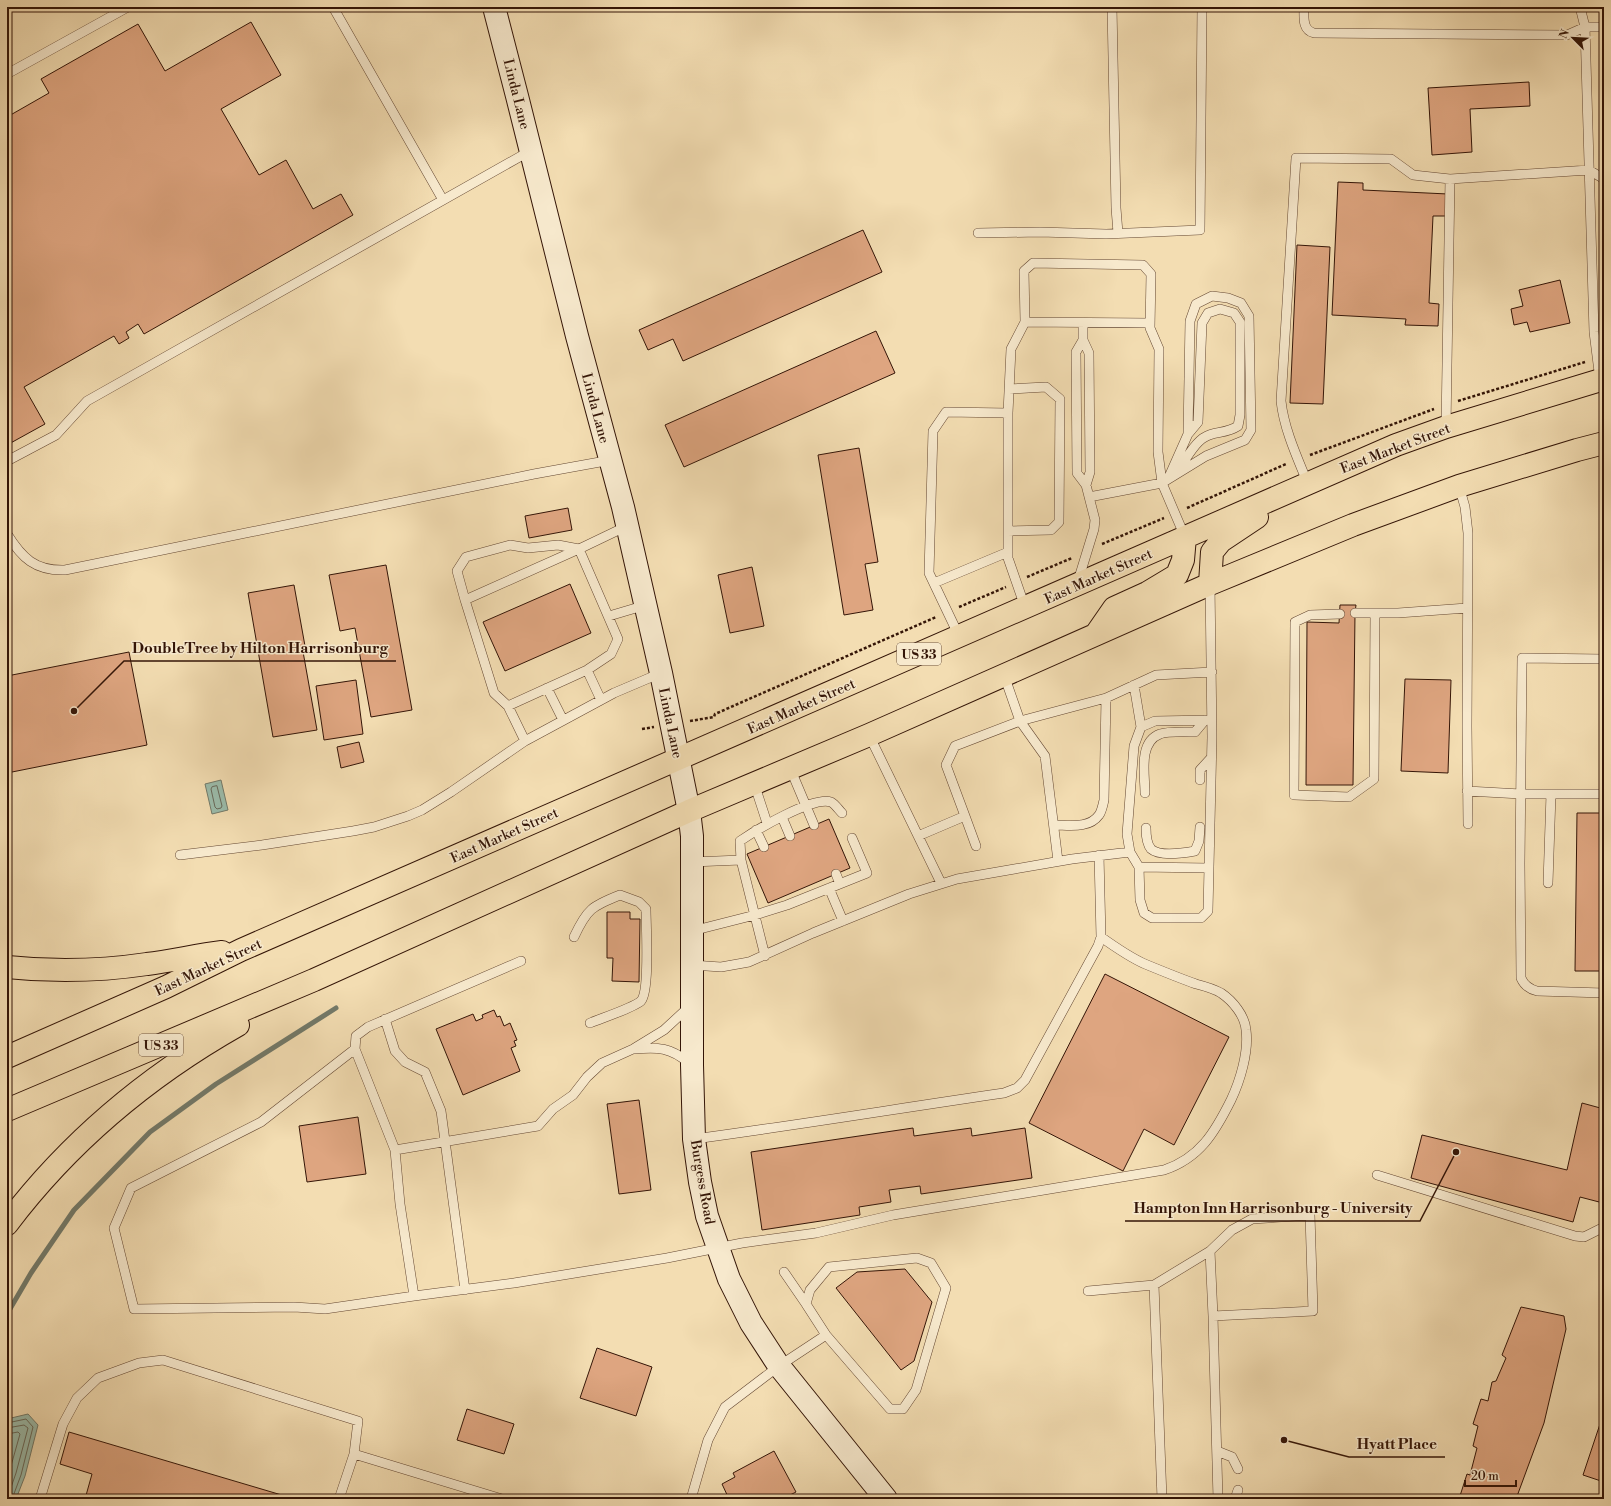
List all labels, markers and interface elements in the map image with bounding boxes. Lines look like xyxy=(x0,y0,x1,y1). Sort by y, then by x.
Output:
north arrow xyxy=(1553,18,1593,58)
text: N xyxy=(1557,27,1573,41)
street label: Linda Lane xyxy=(499,57,533,131)
street label: Linda Lane xyxy=(577,371,613,445)
street label: East Market Street xyxy=(1338,420,1453,478)
street label: East Market Street xyxy=(1042,545,1155,609)
callout: DoubleTree by Hilton Harrisonburg xyxy=(124,634,396,661)
text: DoubleTree by Hilton Harrisonburg xyxy=(132,639,388,658)
road number: US 33 xyxy=(897,643,941,665)
street label: East Market Street xyxy=(745,675,858,739)
street label: Linda Lane xyxy=(654,686,686,760)
street label: East Market Street xyxy=(448,804,561,868)
street label: East Market Street xyxy=(152,935,265,1001)
road number: US 33 xyxy=(139,1034,183,1056)
street label: Burgess Road xyxy=(686,1138,718,1226)
callout: Hampton Inn Harrisonburg - University xyxy=(1125,1194,1420,1221)
text: Hampton Inn Harrisonburg - University xyxy=(1133,1199,1413,1218)
callout: Hyatt Place xyxy=(1349,1430,1445,1457)
text: Hyatt Place xyxy=(1357,1435,1437,1454)
scale bar xyxy=(1465,1462,1516,1488)
text: 20 m xyxy=(1471,1469,1499,1484)

